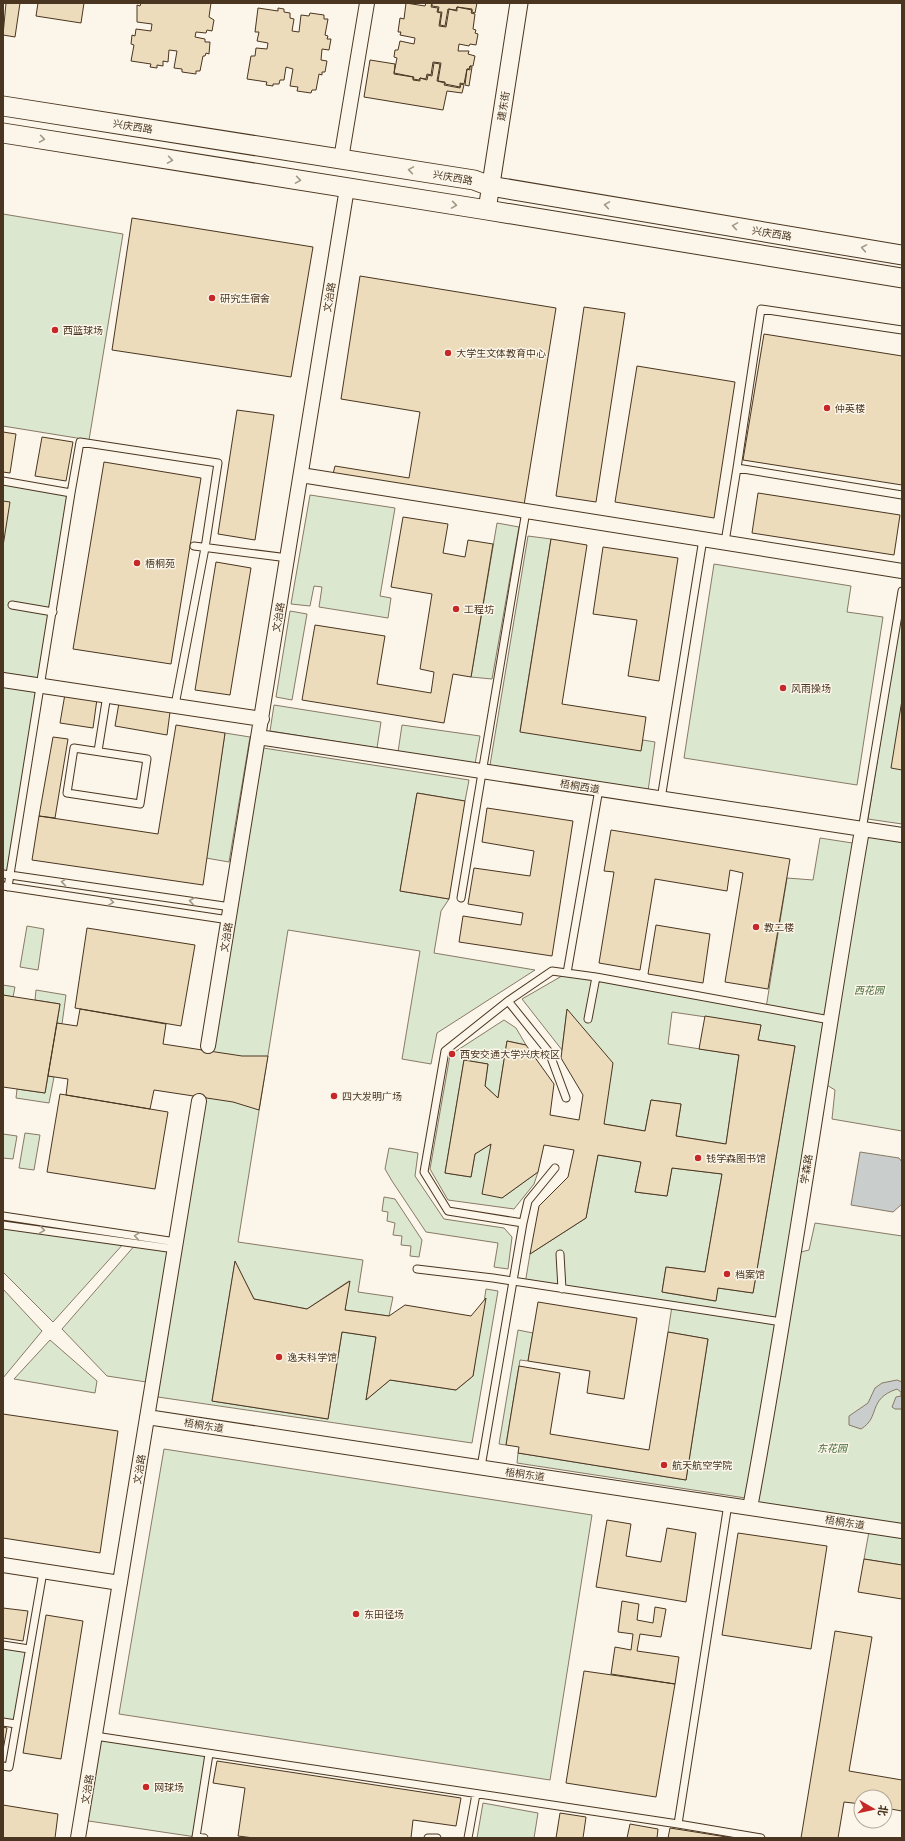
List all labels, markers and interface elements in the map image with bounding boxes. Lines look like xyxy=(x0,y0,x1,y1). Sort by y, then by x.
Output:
street label: 建东街 xyxy=(494,90,512,122)
street label: 兴庆西路 xyxy=(112,116,154,136)
one-way arrow xyxy=(38,134,45,143)
one-way arrow xyxy=(167,155,173,164)
one-way arrow xyxy=(408,166,414,175)
street label: 兴庆西路 xyxy=(432,167,474,187)
one-way arrow xyxy=(295,176,301,184)
one-way arrow xyxy=(451,200,457,209)
one-way arrow xyxy=(604,201,610,210)
one-way arrow xyxy=(732,223,738,231)
street label: 兴庆西路 xyxy=(751,223,793,243)
one-way arrow xyxy=(860,244,867,253)
street label: 文治路 xyxy=(320,281,338,313)
place label: 研究生宿舍 xyxy=(220,291,270,305)
marker: 研究生宿舍 xyxy=(207,293,217,303)
place label: 西篮球场 xyxy=(63,323,103,337)
marker: 西篮球场 xyxy=(50,325,60,335)
place label: 大学生文体教育中心 xyxy=(456,346,546,360)
marker: 大学生文体教育中心 xyxy=(443,348,453,358)
place label: 仲英楼 xyxy=(835,401,865,415)
marker: 仲英楼 xyxy=(822,403,832,413)
place label: 梧桐苑 xyxy=(145,556,175,570)
marker: 梧桐苑 xyxy=(132,558,142,568)
street label: 文治路 xyxy=(269,601,287,633)
place label: 工程坊 xyxy=(464,602,494,616)
marker: 工程坊 xyxy=(451,604,461,614)
place label: 风雨操场 xyxy=(791,681,831,695)
marker: 风雨操场 xyxy=(778,683,788,693)
street label: 梧桐西道 xyxy=(559,776,601,796)
one-way arrow xyxy=(60,878,67,887)
one-way arrow xyxy=(108,897,114,906)
one-way arrow xyxy=(189,897,195,906)
place label: 教二楼 xyxy=(764,920,794,934)
street label: 文治路 xyxy=(217,921,235,953)
marker: 教二楼 xyxy=(751,922,761,932)
park label: 西花园 xyxy=(854,983,886,997)
place label: 西安交通大学兴庆校区 xyxy=(460,1047,560,1061)
marker: 西安交通大学兴庆校区 xyxy=(447,1049,457,1059)
place label: 四大发明广场 xyxy=(342,1089,402,1103)
marker: 四大发明广场 xyxy=(329,1091,339,1101)
place label: 钱学森图书馆 xyxy=(706,1151,766,1165)
marker: 钱学森图书馆 xyxy=(693,1153,703,1163)
street label: 学森路 xyxy=(797,1153,815,1185)
one-way arrow xyxy=(39,1225,45,1234)
one-way arrow xyxy=(134,1232,140,1241)
place label: 档案馆 xyxy=(735,1267,765,1281)
marker: 档案馆 xyxy=(722,1269,732,1279)
place label: 逸夫科学馆 xyxy=(287,1350,337,1364)
marker: 逸夫科学馆 xyxy=(274,1352,284,1362)
street label: 梧桐东道 xyxy=(183,1415,225,1435)
park label: 东花园 xyxy=(817,1441,849,1455)
street label: 文治路 xyxy=(130,1453,148,1485)
place label: 航天航空学院 xyxy=(672,1458,732,1472)
marker: 航天航空学院 xyxy=(659,1460,669,1470)
street label: 梧桐东道 xyxy=(504,1464,546,1484)
street label: 梧桐东道 xyxy=(824,1512,866,1532)
place label: 东田径场 xyxy=(364,1607,404,1621)
marker: 东田径场 xyxy=(351,1609,361,1619)
street label: 文治路 xyxy=(78,1773,96,1805)
place label: 网球场 xyxy=(154,1780,184,1794)
marker: 网球场 xyxy=(141,1782,151,1792)
north arrow xyxy=(853,1789,893,1829)
text: 北 xyxy=(875,1804,892,1817)

